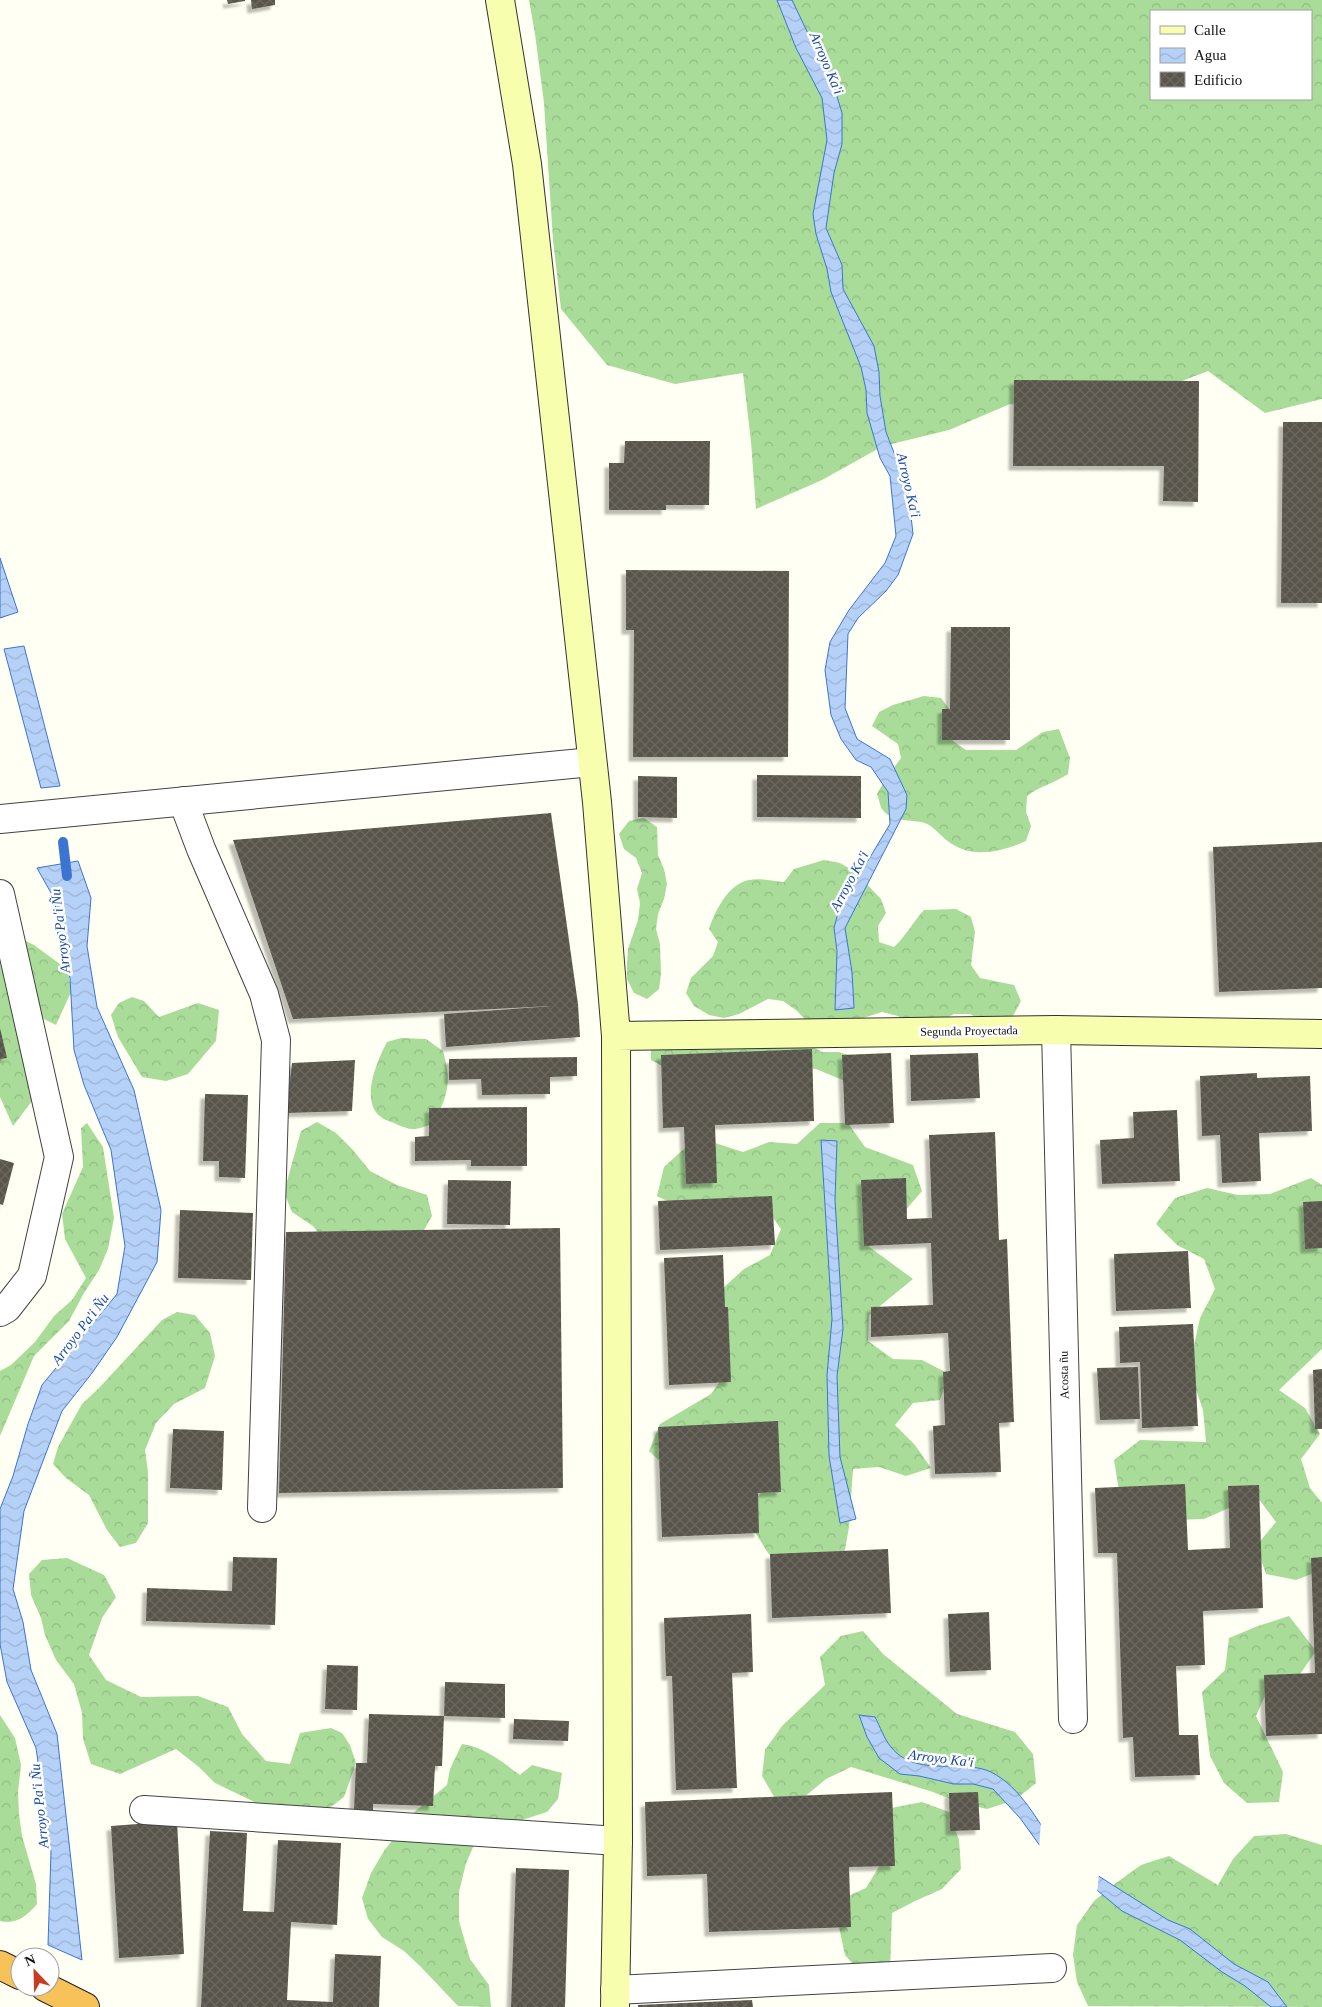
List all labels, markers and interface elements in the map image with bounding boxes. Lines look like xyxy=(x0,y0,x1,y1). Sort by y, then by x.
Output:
legend xyxy=(1150,10,1312,100)
text: Calle xyxy=(1194,22,1226,38)
water label: Arroyo Ka'i xyxy=(806,29,846,97)
text: Agua xyxy=(1194,47,1227,63)
text: Edificio xyxy=(1194,72,1242,88)
water label: Arroyo Ka'i xyxy=(894,450,923,519)
water label: Arroyo Ka'i xyxy=(827,849,872,915)
water label: Arroyo Pa'i Ñu xyxy=(47,888,73,975)
street label: Segunda Proyectada xyxy=(920,1023,1019,1039)
water label: Arroyo Pa'i Ñu xyxy=(47,1290,112,1369)
street label: Acosta ñu xyxy=(1057,1351,1071,1399)
water label: Arroyo Ka'i xyxy=(906,1747,975,1770)
water label: Arroyo Pa'i Ñu xyxy=(27,1763,51,1850)
north arrow xyxy=(10,1947,60,1997)
text: N xyxy=(23,1952,38,1969)

